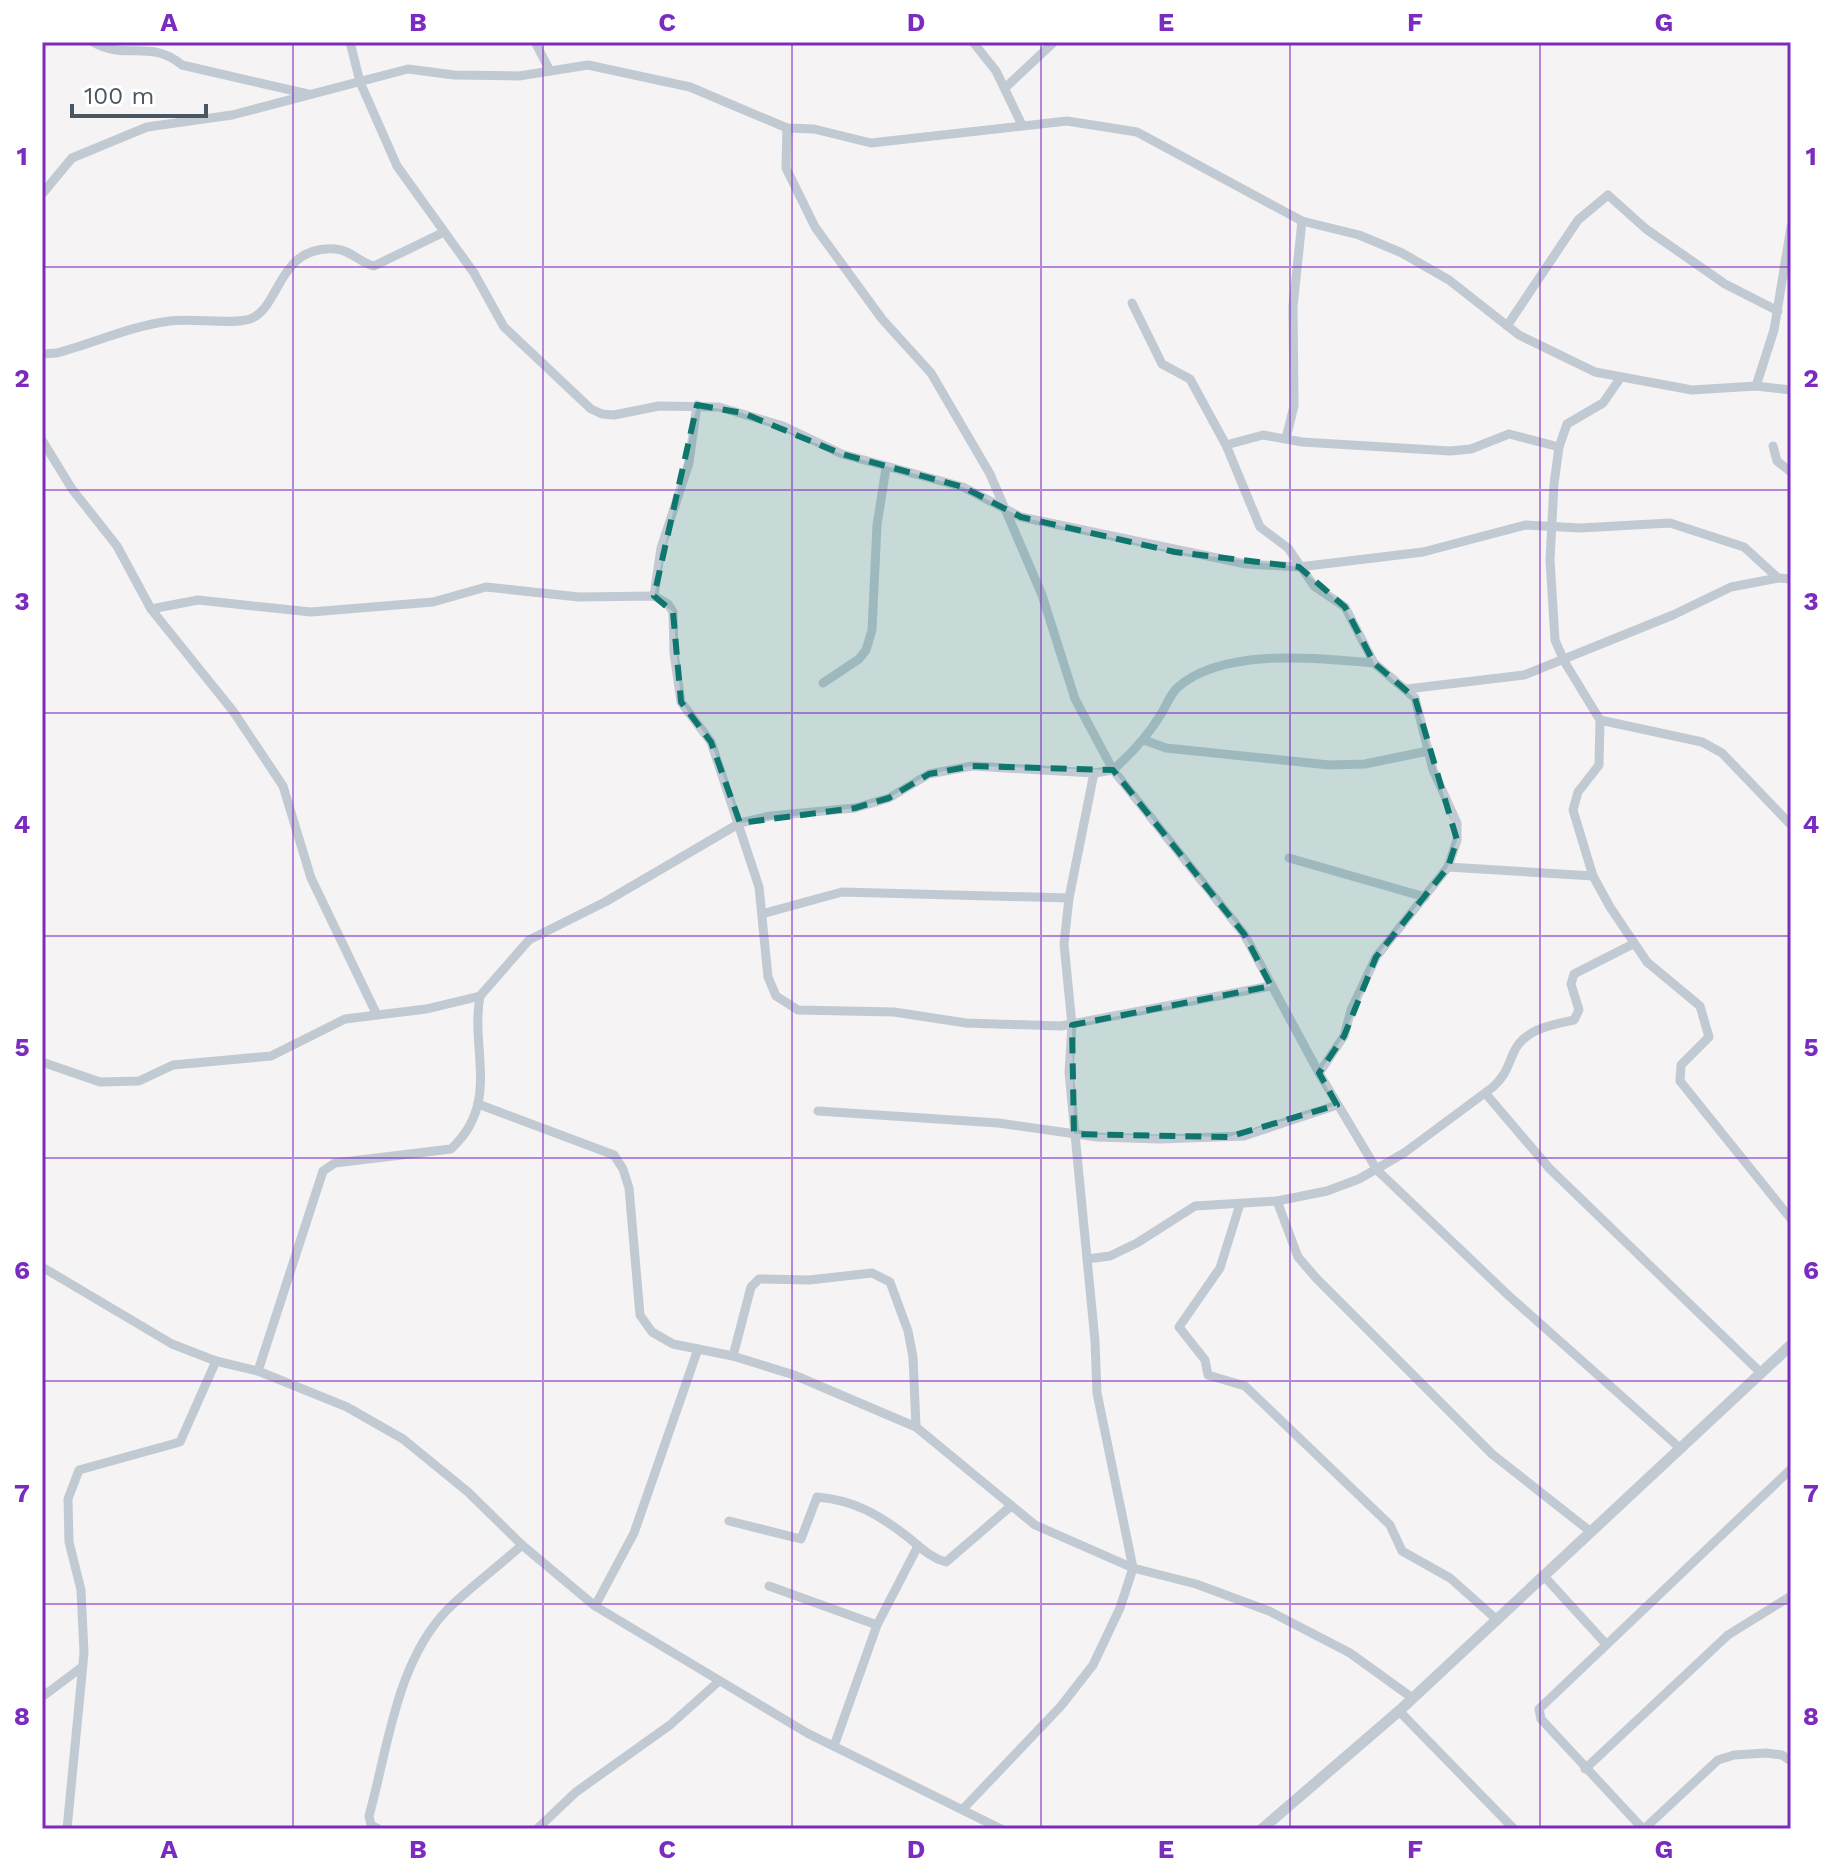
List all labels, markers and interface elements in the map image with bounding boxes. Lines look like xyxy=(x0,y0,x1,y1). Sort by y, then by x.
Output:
text: A xyxy=(160,7,178,37)
text: B xyxy=(409,7,427,37)
text: C xyxy=(658,7,676,37)
text: D xyxy=(907,7,925,37)
text: E xyxy=(1158,7,1174,37)
text: F xyxy=(1407,7,1423,37)
text: G xyxy=(1655,7,1673,37)
scale bar xyxy=(72,68,206,118)
text: 100 m xyxy=(84,82,154,110)
text: 1 xyxy=(16,141,28,171)
text: 1 xyxy=(1805,141,1817,171)
text: 2 xyxy=(14,363,30,393)
text: 2 xyxy=(1803,363,1819,393)
text: 3 xyxy=(14,586,30,616)
text: 3 xyxy=(1803,586,1819,616)
text: 4 xyxy=(14,809,31,839)
text: 4 xyxy=(1803,809,1820,839)
text: 5 xyxy=(14,1032,30,1062)
text: 5 xyxy=(1803,1032,1819,1062)
text: 6 xyxy=(14,1255,30,1285)
text: 6 xyxy=(1803,1255,1819,1285)
text: 7 xyxy=(14,1478,30,1508)
text: 7 xyxy=(1803,1478,1819,1508)
text: 8 xyxy=(14,1701,30,1731)
text: 8 xyxy=(1803,1701,1819,1731)
text: A xyxy=(160,1834,178,1864)
text: B xyxy=(409,1834,427,1864)
text: C xyxy=(658,1834,676,1864)
text: D xyxy=(907,1834,925,1864)
text: E xyxy=(1158,1834,1174,1864)
text: F xyxy=(1407,1834,1423,1864)
text: G xyxy=(1655,1834,1673,1864)

